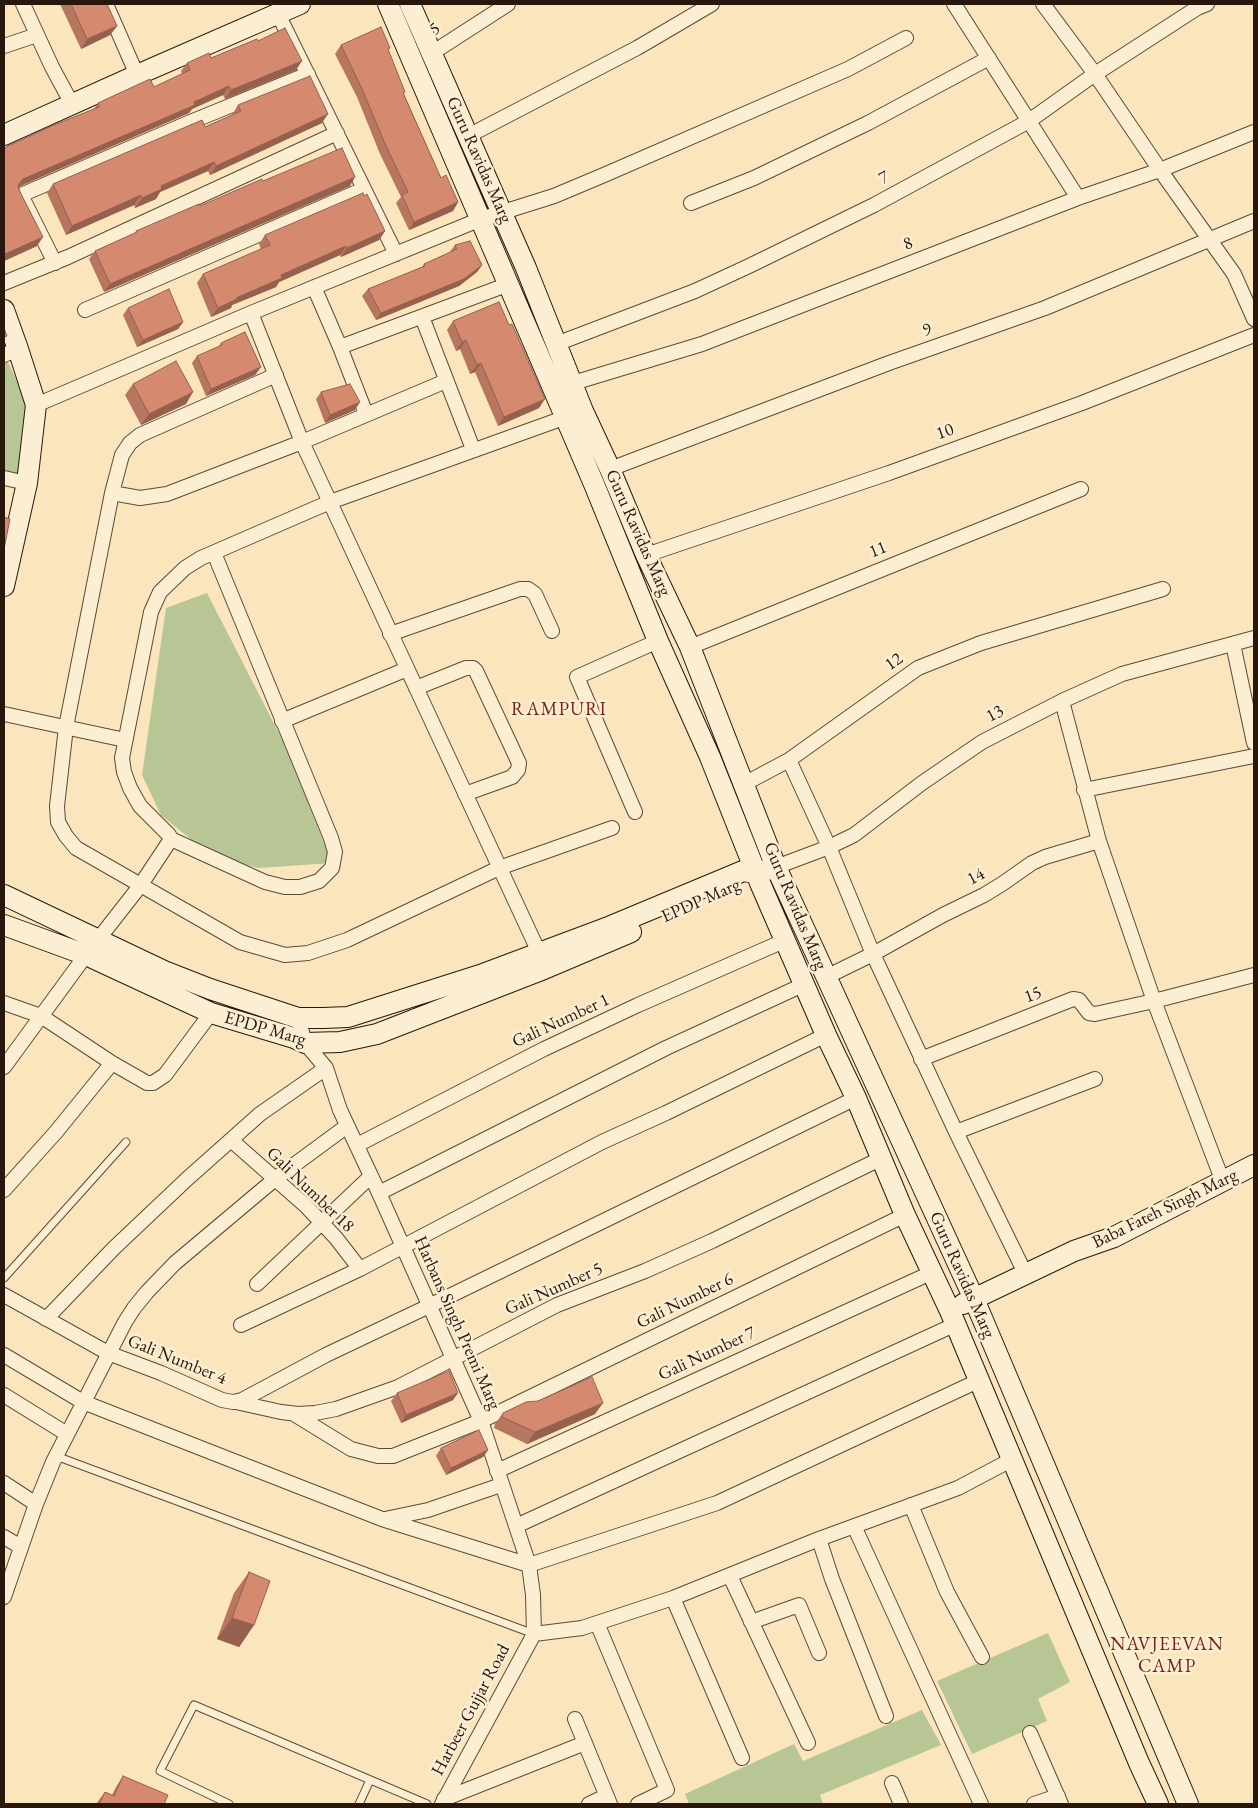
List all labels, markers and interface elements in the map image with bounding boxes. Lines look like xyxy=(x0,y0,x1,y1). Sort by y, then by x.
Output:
street label: 5 xyxy=(425,18,445,40)
street label: Guru Ravidas Marg xyxy=(441,93,517,227)
street label: 7 xyxy=(875,166,893,190)
street label: 8 xyxy=(900,232,916,256)
street label: 9 xyxy=(919,318,935,342)
street label: 10 xyxy=(933,419,957,445)
street label: Guru Ravidas Marg xyxy=(600,466,676,600)
street label: 11 xyxy=(866,537,890,563)
street label: 12 xyxy=(881,648,907,676)
district label: RAMPURI xyxy=(510,699,608,721)
street label: 13 xyxy=(982,700,1008,728)
street label: Guru Ravidas Marg xyxy=(758,839,832,973)
street label: 14 xyxy=(963,863,989,891)
street label: EPDP Marg xyxy=(658,874,744,928)
street label: 15 xyxy=(1021,982,1045,1008)
street label: Gali Number 1 xyxy=(509,989,613,1053)
street label: EPDP Marg xyxy=(222,1007,308,1051)
street label: Gali Number 18 xyxy=(262,1143,358,1237)
street label: Baba Fateh Singh Marg xyxy=(1089,1165,1241,1253)
street label: Guru Ravidas Marg xyxy=(924,1208,1000,1342)
street label: Harbans Singh Premi Marg xyxy=(409,1233,505,1413)
street label: Gali Number 5 xyxy=(502,1258,606,1320)
street label: Gali Number 6 xyxy=(633,1268,737,1334)
street label: Gali Number 7 xyxy=(655,1322,759,1386)
street label: Gali Number 4 xyxy=(124,1330,230,1390)
district label: NAVJEEVAN CAMP xyxy=(1109,1634,1225,1678)
street label: Harbeer Gujjar Road xyxy=(427,1641,515,1779)

